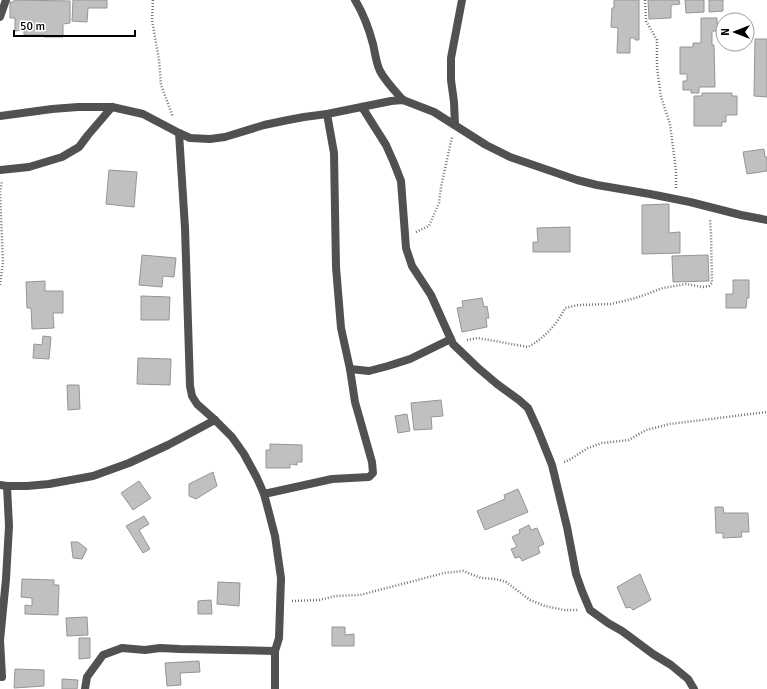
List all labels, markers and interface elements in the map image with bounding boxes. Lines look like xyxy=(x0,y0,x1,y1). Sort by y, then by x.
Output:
scale bar xyxy=(14,12,135,38)
north arrow xyxy=(715,12,755,52)
text: 50 m xyxy=(20,19,45,34)
text: N xyxy=(719,28,732,36)

